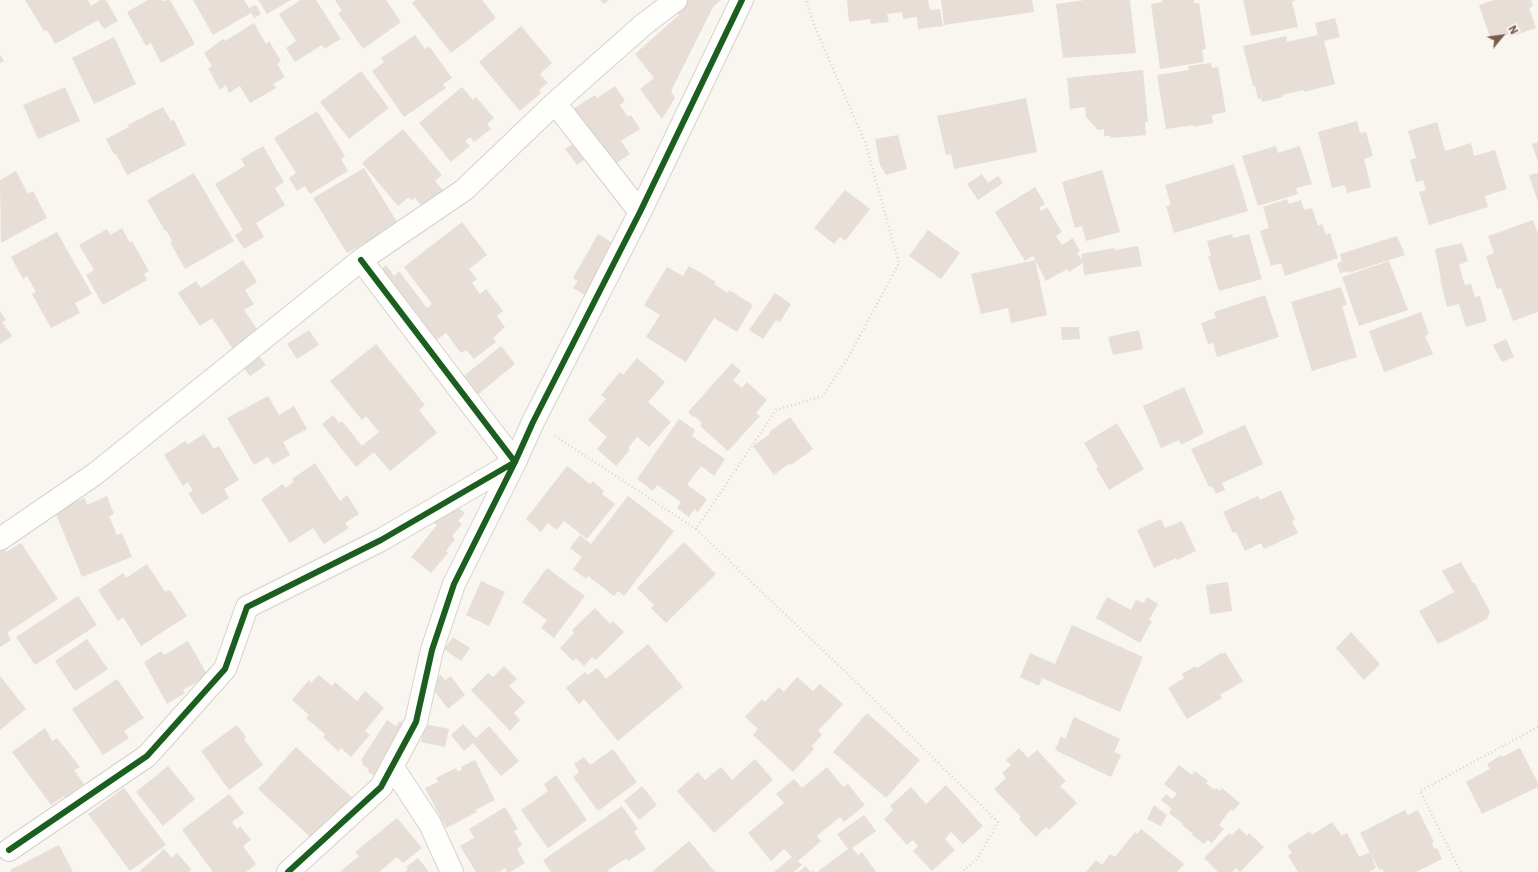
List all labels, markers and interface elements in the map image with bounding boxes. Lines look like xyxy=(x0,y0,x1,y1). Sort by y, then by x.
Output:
north arrow xyxy=(1482,16,1522,56)
text: N xyxy=(1505,23,1521,37)

